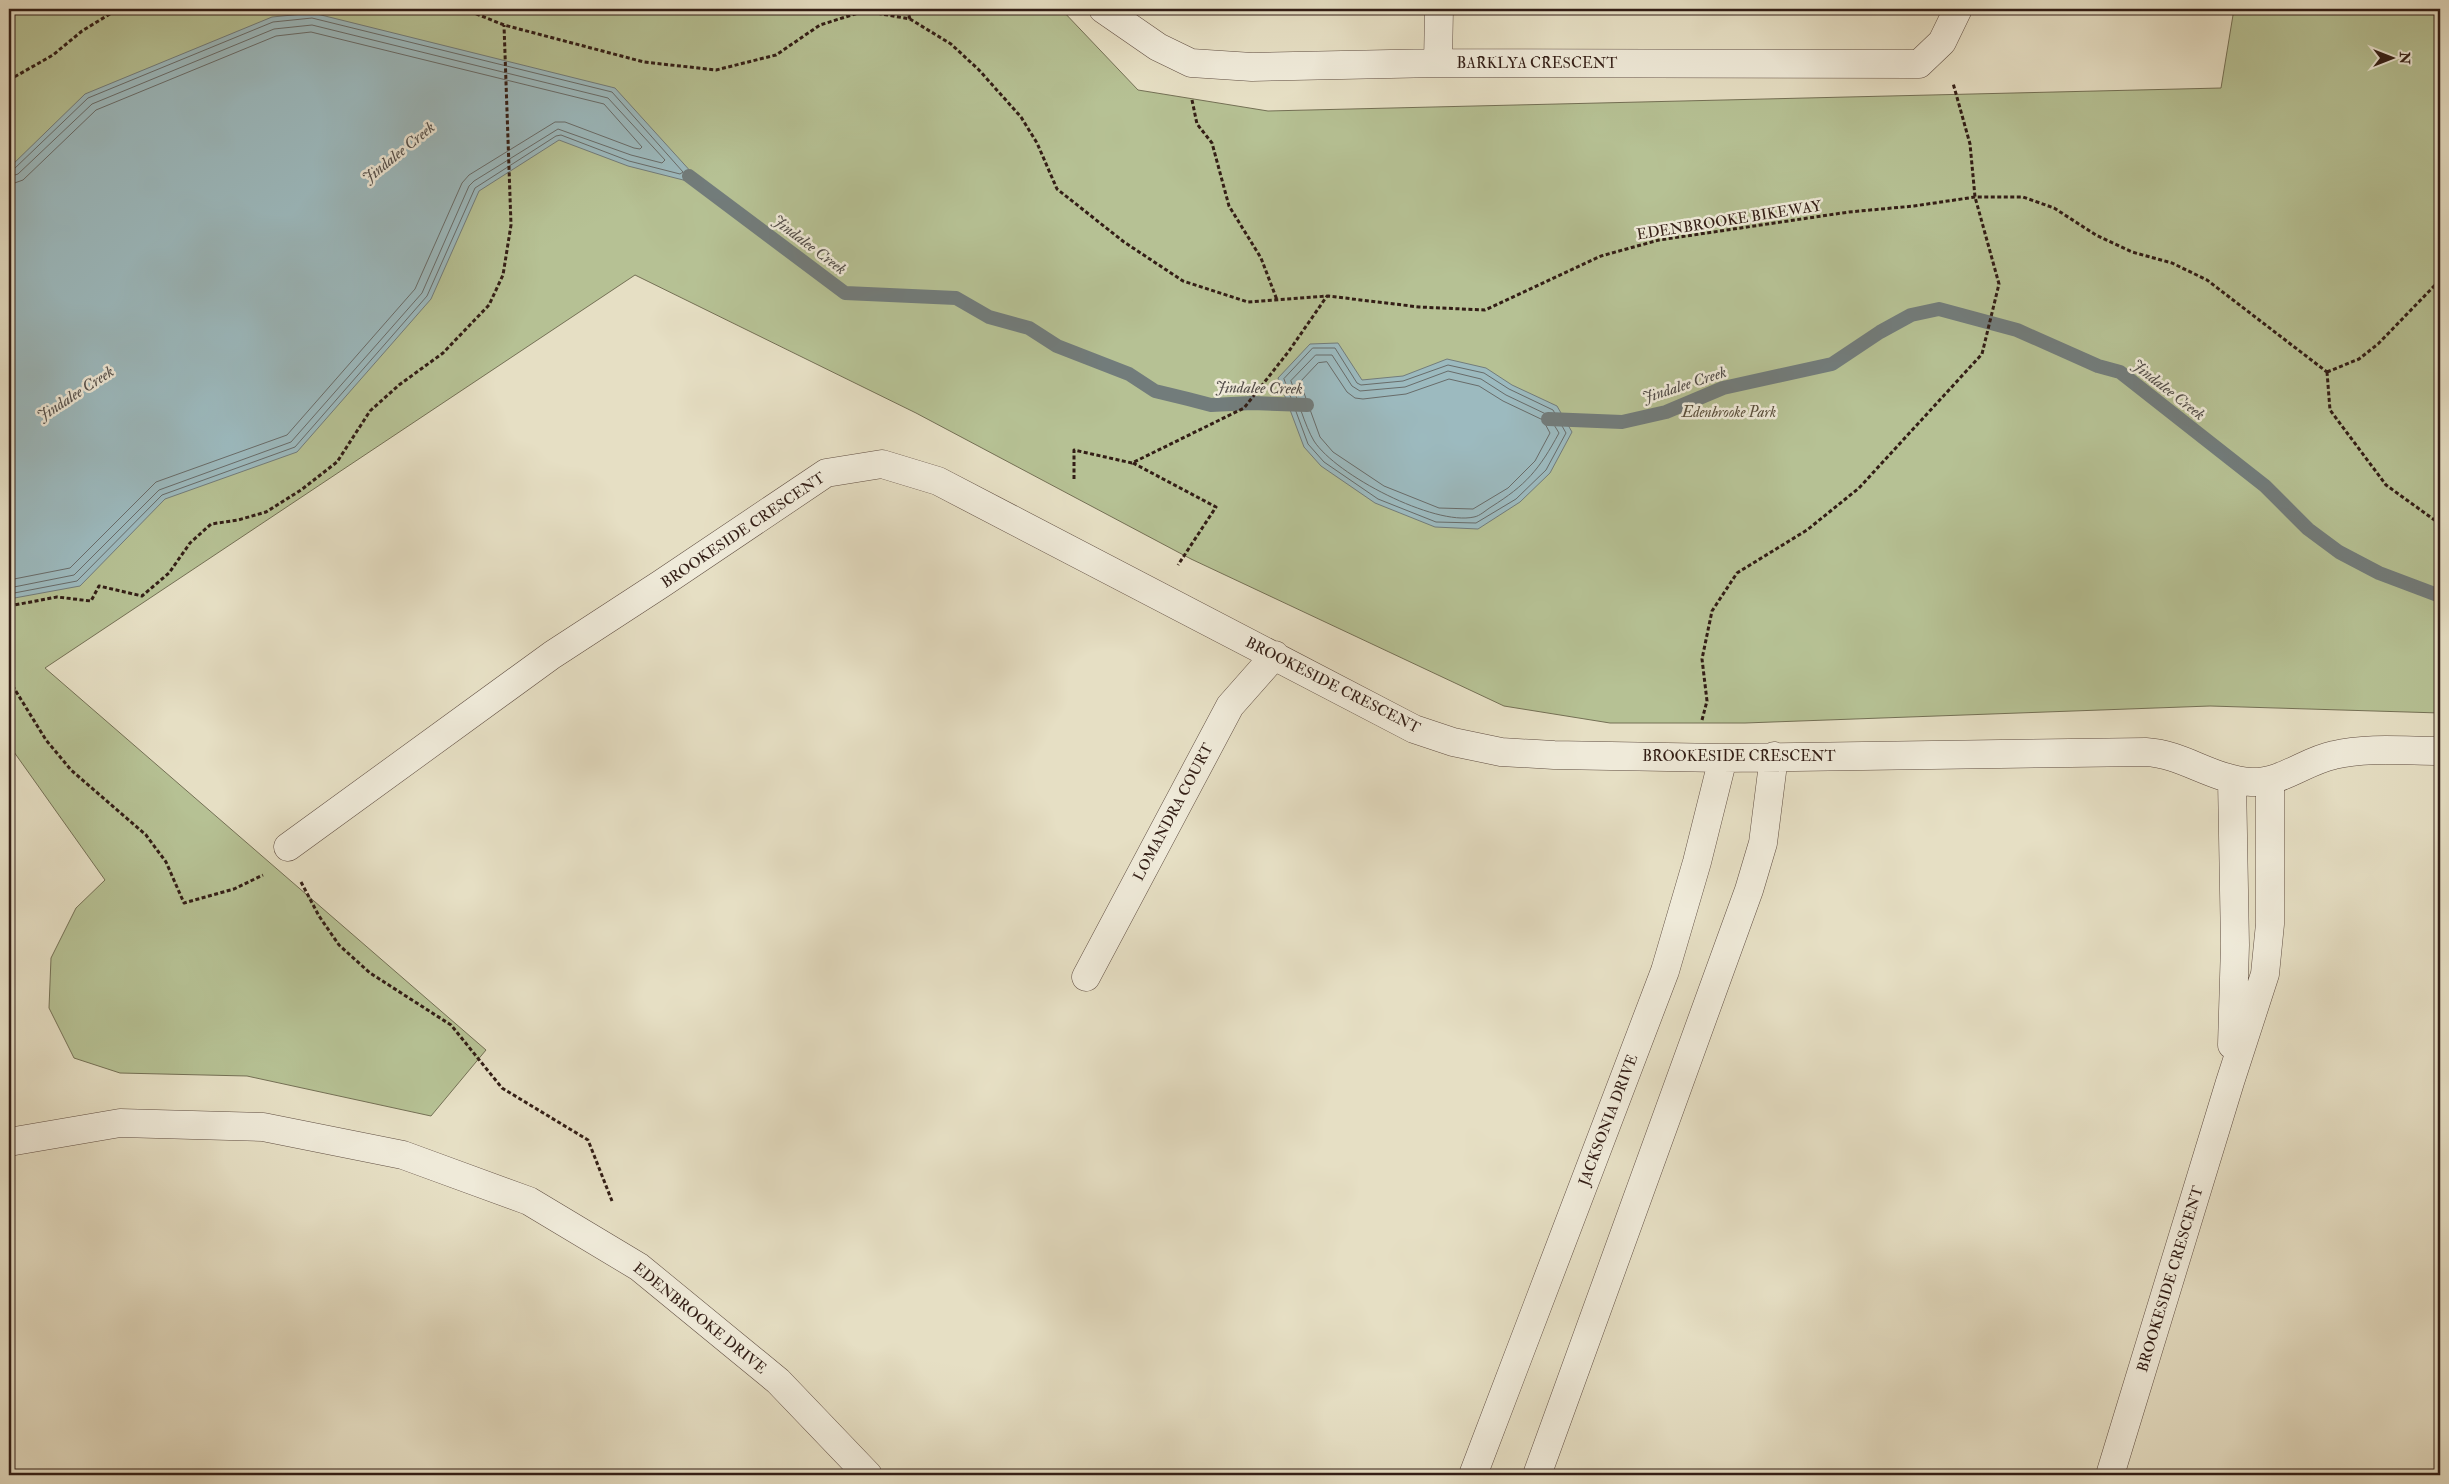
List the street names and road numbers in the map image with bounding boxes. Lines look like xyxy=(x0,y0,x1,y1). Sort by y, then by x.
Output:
street label: BARKLYA CRESCENT xyxy=(1457,54,1617,73)
street label: EDENBROOKE BIKEWAY xyxy=(1635,196,1824,244)
street label: BROOKESIDE CRESCENT xyxy=(658,468,829,592)
street label: BROOKESIDE CRESCENT xyxy=(1242,633,1423,738)
street label: LOMANDRA COURT xyxy=(1129,740,1218,884)
street label: BROOKESIDE CRESCENT xyxy=(1642,747,1836,766)
street label: JACKSONIA DRIVE xyxy=(1574,1052,1643,1190)
street label: BROOKESIDE CRESCENT xyxy=(2133,1184,2208,1374)
street label: EDENBROOKE DRIVE xyxy=(629,1259,770,1378)

